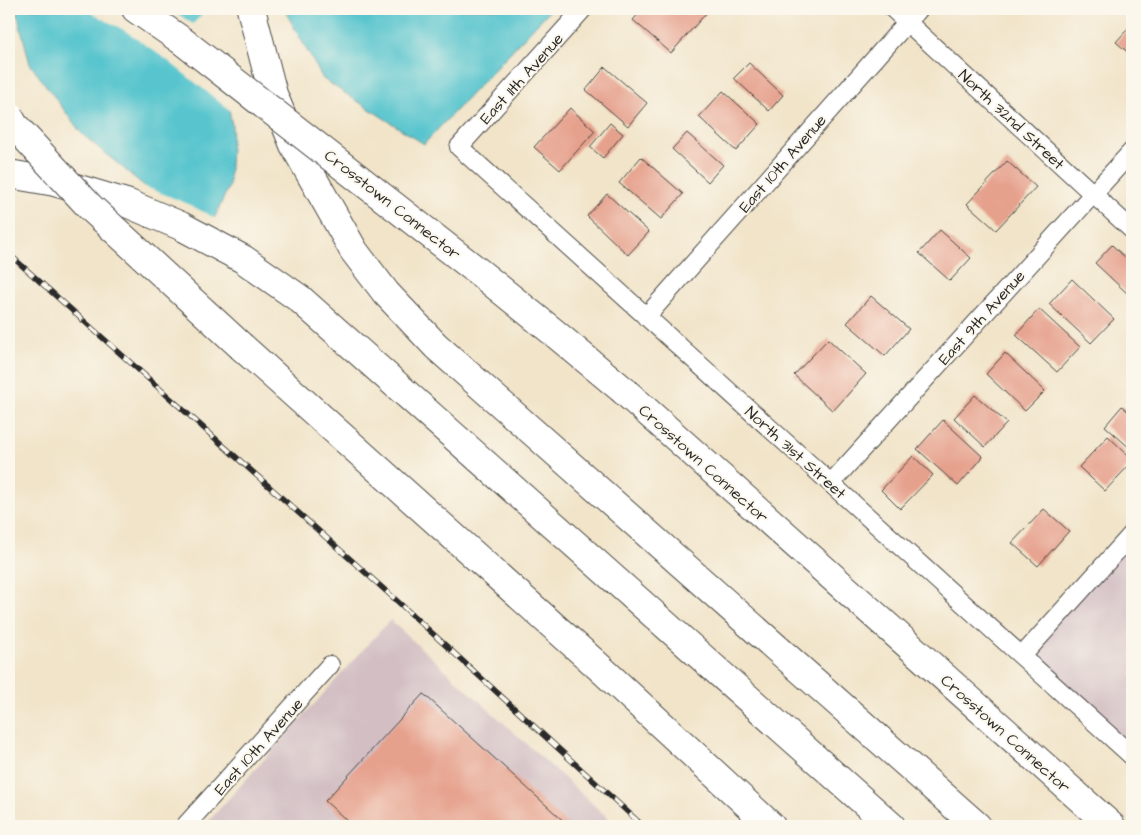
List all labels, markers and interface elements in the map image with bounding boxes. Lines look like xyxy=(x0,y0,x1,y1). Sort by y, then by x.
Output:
street label: East 11th Avenue xyxy=(475,28,569,129)
street label: North 32nd Street xyxy=(953,65,1070,175)
street label: East 10th Avenue xyxy=(734,110,832,217)
street label: Crosstown Connector xyxy=(320,145,465,265)
street label: East 9th Avenue xyxy=(933,265,1030,370)
street label: Crosstown Connector xyxy=(634,400,773,528)
street label: North 31st Street xyxy=(740,401,851,504)
street label: Crosstown Connector xyxy=(936,670,1075,798)
street label: East 10th Avenue xyxy=(209,693,308,800)

